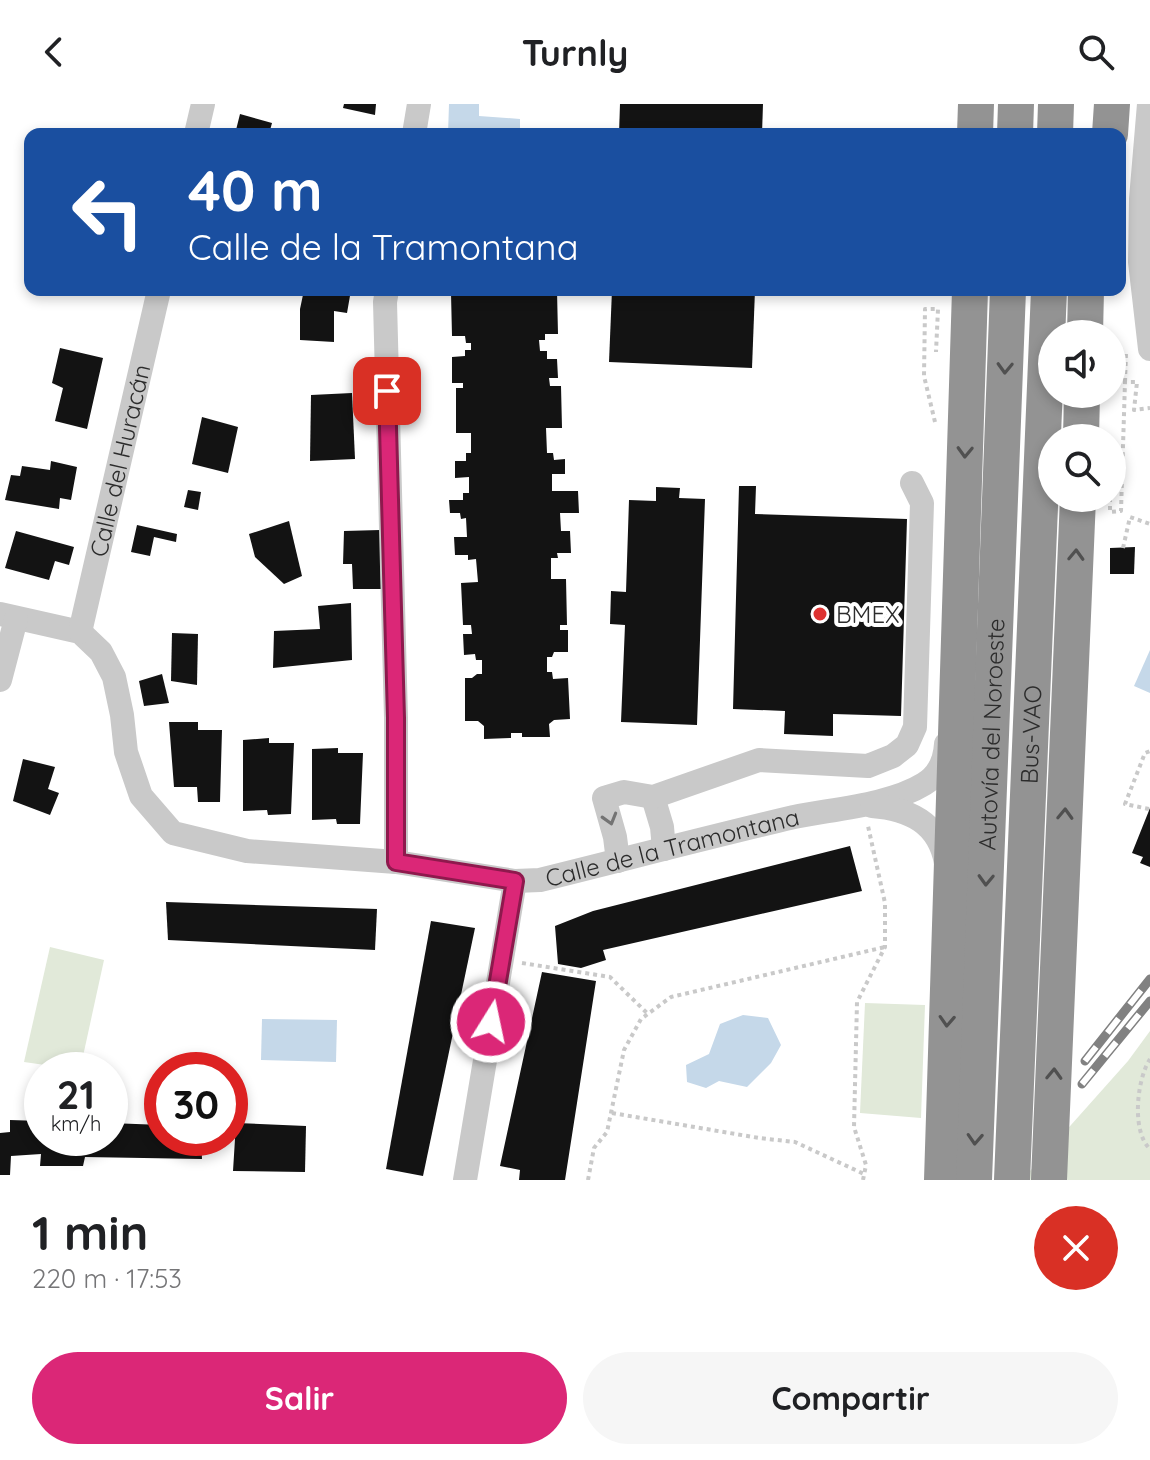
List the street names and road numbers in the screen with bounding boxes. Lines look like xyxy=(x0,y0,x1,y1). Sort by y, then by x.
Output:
street label: Calle del Huracán xyxy=(83,361,156,560)
street label: Autovía del Noroeste xyxy=(972,618,1010,851)
street label: Bus-VAO xyxy=(1013,684,1048,784)
street label: Calle de la Tramontana xyxy=(542,801,802,893)

